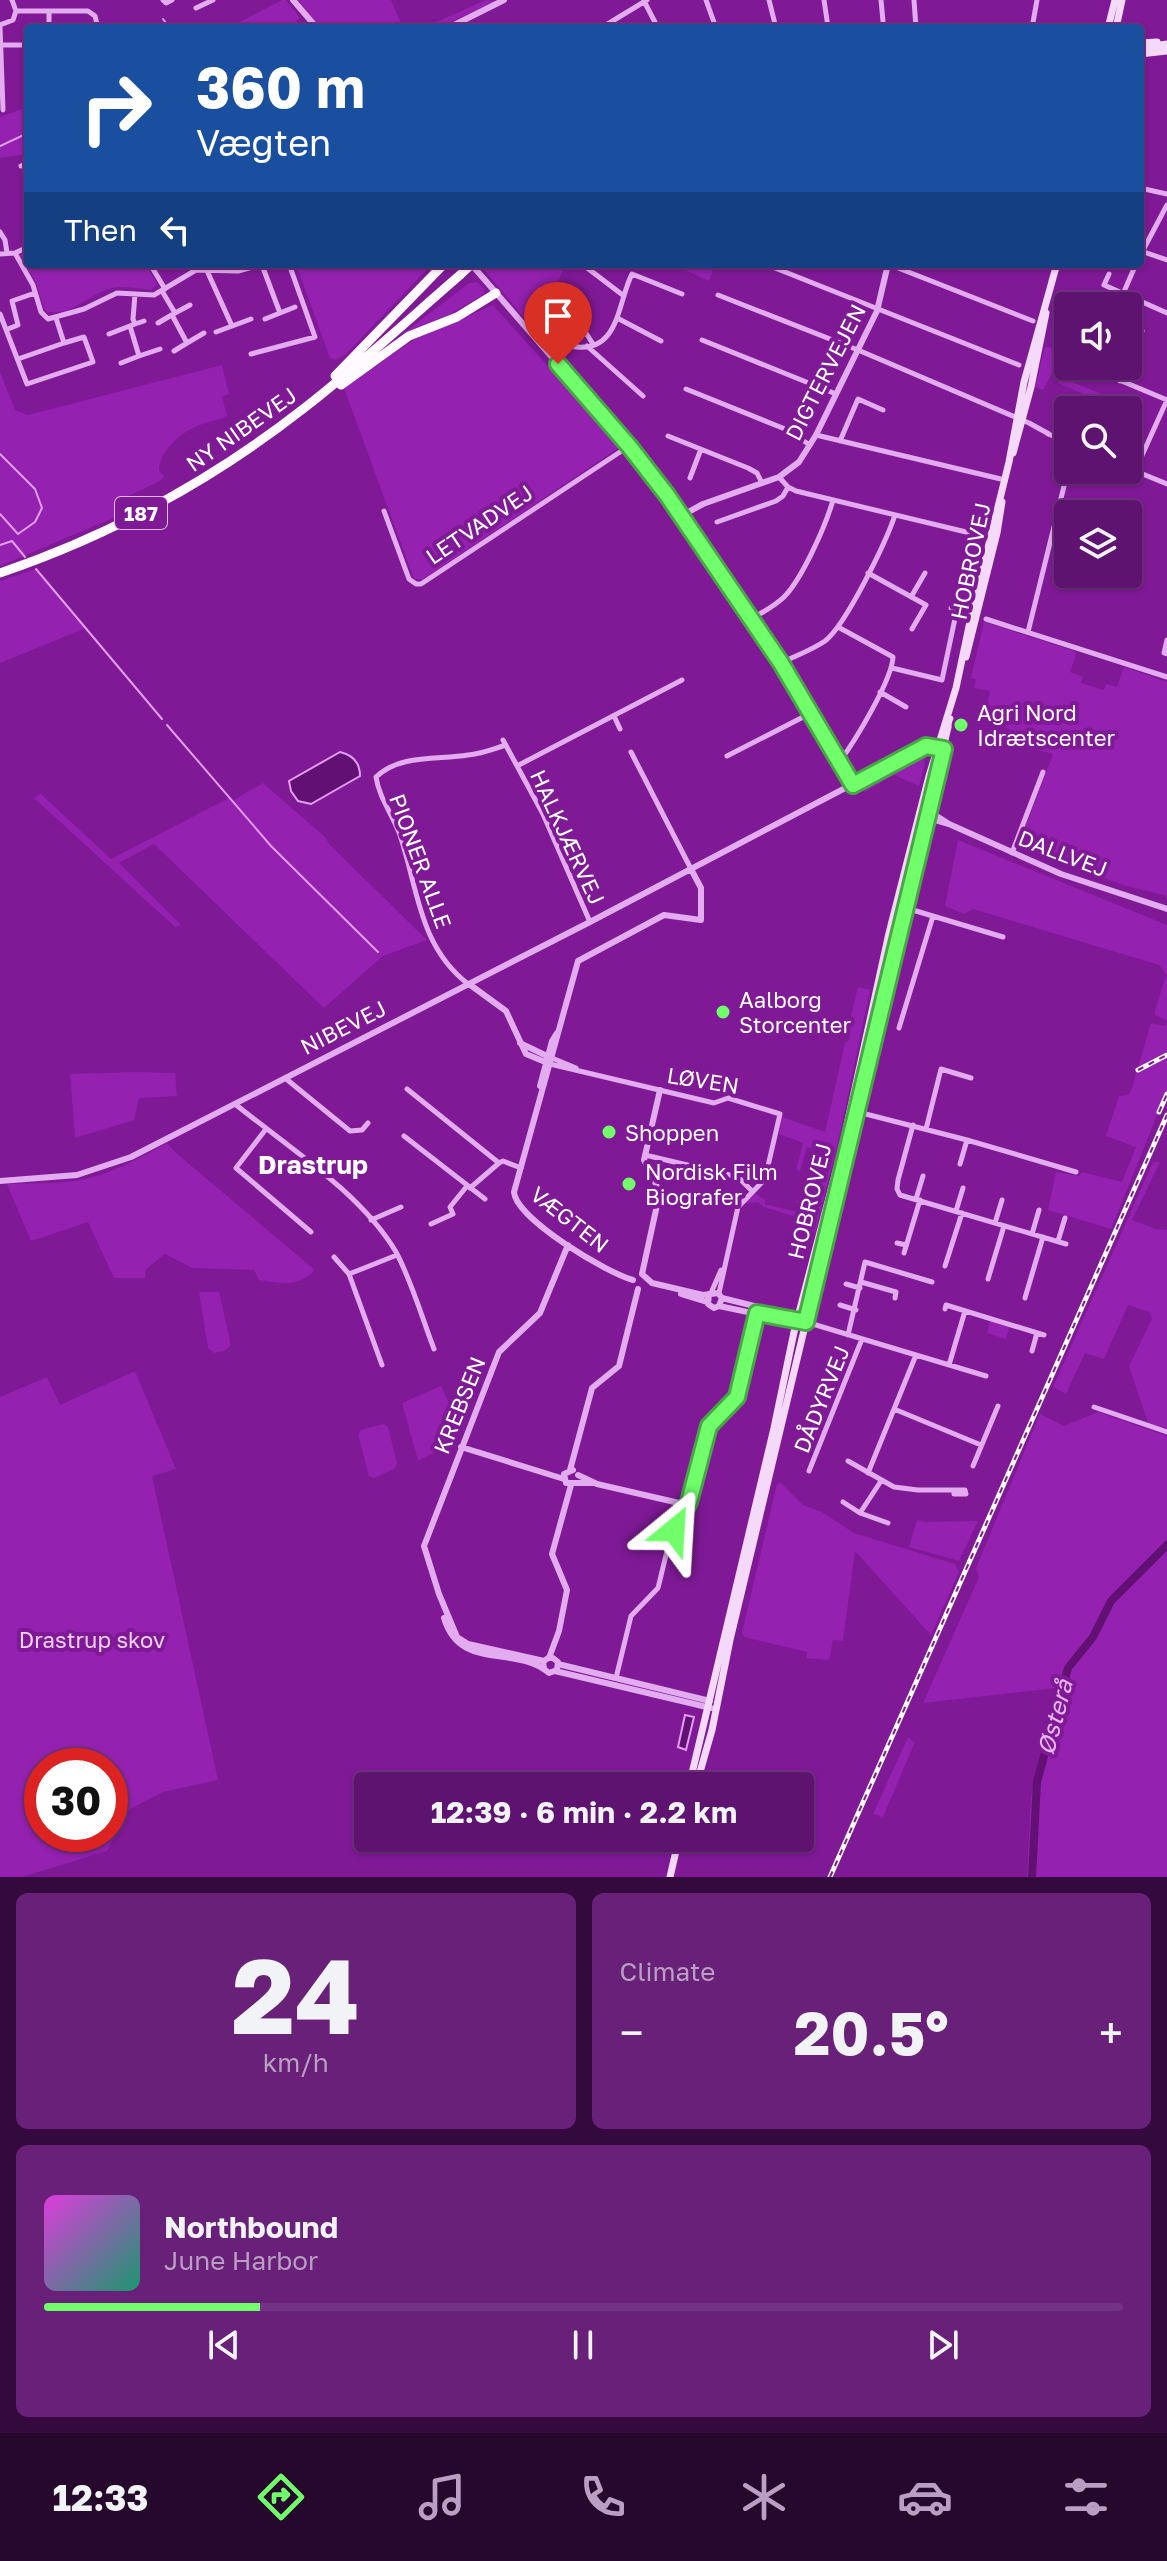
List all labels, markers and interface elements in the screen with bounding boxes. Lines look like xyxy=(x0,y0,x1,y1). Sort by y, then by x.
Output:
text: 360 m xyxy=(196,53,365,120)
icon: right xyxy=(64,56,168,160)
text: Vægten xyxy=(196,121,331,164)
icon: left xyxy=(153,208,197,252)
text: Then xyxy=(64,212,137,248)
pin xyxy=(524,282,592,364)
map controls xyxy=(1054,292,1142,588)
button: sound xyxy=(1054,292,1142,380)
icon: arrive xyxy=(536,294,580,338)
street label: DIGTERVEJEN xyxy=(779,299,871,445)
street label: NY NIBEVEJ xyxy=(181,381,301,477)
button: search xyxy=(1054,396,1142,484)
street label: LETVADVEJ xyxy=(420,478,538,570)
road number: 187 xyxy=(115,497,167,529)
street label: HOBROVEJ xyxy=(944,500,996,622)
button: layers xyxy=(1054,500,1142,588)
place label: Agri Nord Idrætscenter xyxy=(977,699,1115,751)
marker: Agri Nord Idrætscenter xyxy=(952,716,970,734)
street label: HALKJÆRVEJ xyxy=(525,765,611,909)
street label: PIONER ALLE xyxy=(384,790,458,932)
street label: DALLVEJ xyxy=(1015,824,1111,882)
place label: Aalborg Storcenter xyxy=(739,986,852,1038)
street label: NIBEVEJ xyxy=(296,994,390,1060)
marker: Aalborg Storcenter xyxy=(714,1003,732,1021)
street label: LØVEN xyxy=(665,1061,741,1099)
place label: Shoppen xyxy=(625,1119,719,1146)
marker: Shoppen xyxy=(600,1123,618,1141)
street label: HOBROVEJ xyxy=(782,1140,836,1262)
district label: Drastrup xyxy=(258,1149,368,1180)
place label: Nordisk Film Biografer xyxy=(645,1158,778,1210)
marker: Nordisk Film Biografer xyxy=(620,1175,638,1193)
street label: VÆGTEN xyxy=(526,1180,614,1258)
street label: DÅDYRVEJ xyxy=(787,1341,855,1457)
street label: KREBSEN xyxy=(427,1352,491,1458)
position arrow xyxy=(632,1488,716,1572)
park label: Drastrup skov xyxy=(19,1626,165,1653)
water label: Østerå xyxy=(1030,1675,1078,1758)
speed limit sign: 30 xyxy=(24,1748,128,1852)
text: 12:39 · 6 min · 2.2 km xyxy=(431,1794,737,1830)
text: 24 xyxy=(232,1932,360,2057)
text: Climate xyxy=(620,1956,715,1987)
text: 20.5° xyxy=(794,1996,949,2068)
text: − xyxy=(620,2006,644,2059)
text: + xyxy=(1099,2006,1123,2059)
text: km/h xyxy=(263,2047,329,2078)
text: Northbound xyxy=(164,2209,338,2245)
text: June Harbor xyxy=(164,2245,318,2276)
icon: previous xyxy=(202,2323,246,2367)
icon: pause xyxy=(561,2323,605,2367)
icon: next xyxy=(921,2323,965,2367)
icon: directions xyxy=(253,2469,309,2525)
icon: music xyxy=(414,2469,470,2525)
icon: phone xyxy=(575,2469,631,2525)
icon: climate xyxy=(736,2469,792,2525)
icon: car xyxy=(897,2469,953,2525)
icon: filters xyxy=(1058,2469,1114,2525)
text: 12:33 xyxy=(53,2476,148,2519)

